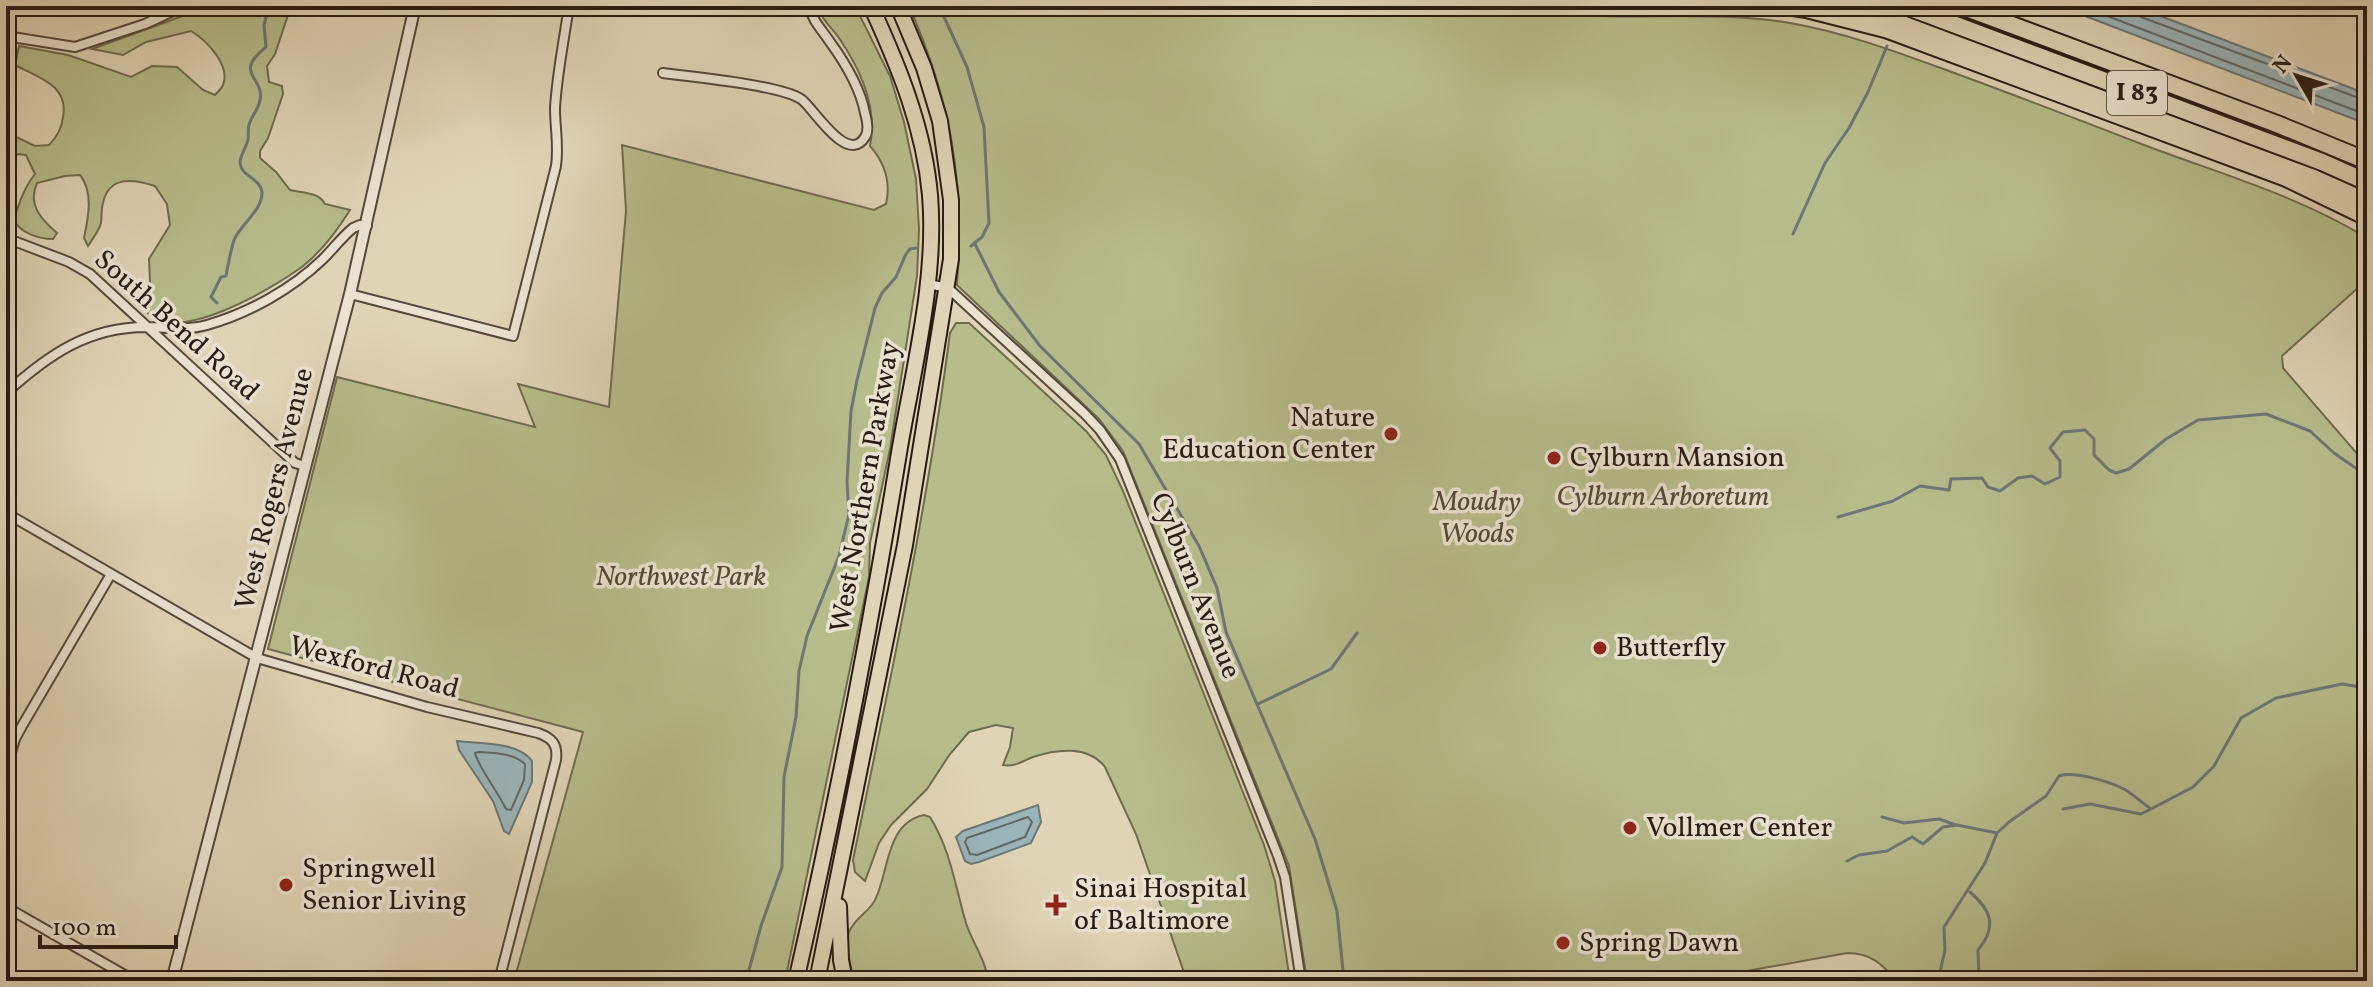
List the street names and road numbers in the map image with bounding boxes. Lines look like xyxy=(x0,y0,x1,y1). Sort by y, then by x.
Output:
road number: I 83 xyxy=(2107,71,2167,115)
street label: South Bend Road xyxy=(85,241,267,411)
street label: West Northern Parkway xyxy=(821,338,911,636)
street label: West Rogers Avenue xyxy=(226,364,324,614)
street label: Cylburn Avenue xyxy=(1140,487,1250,685)
street label: Wexford Road xyxy=(285,627,463,709)

